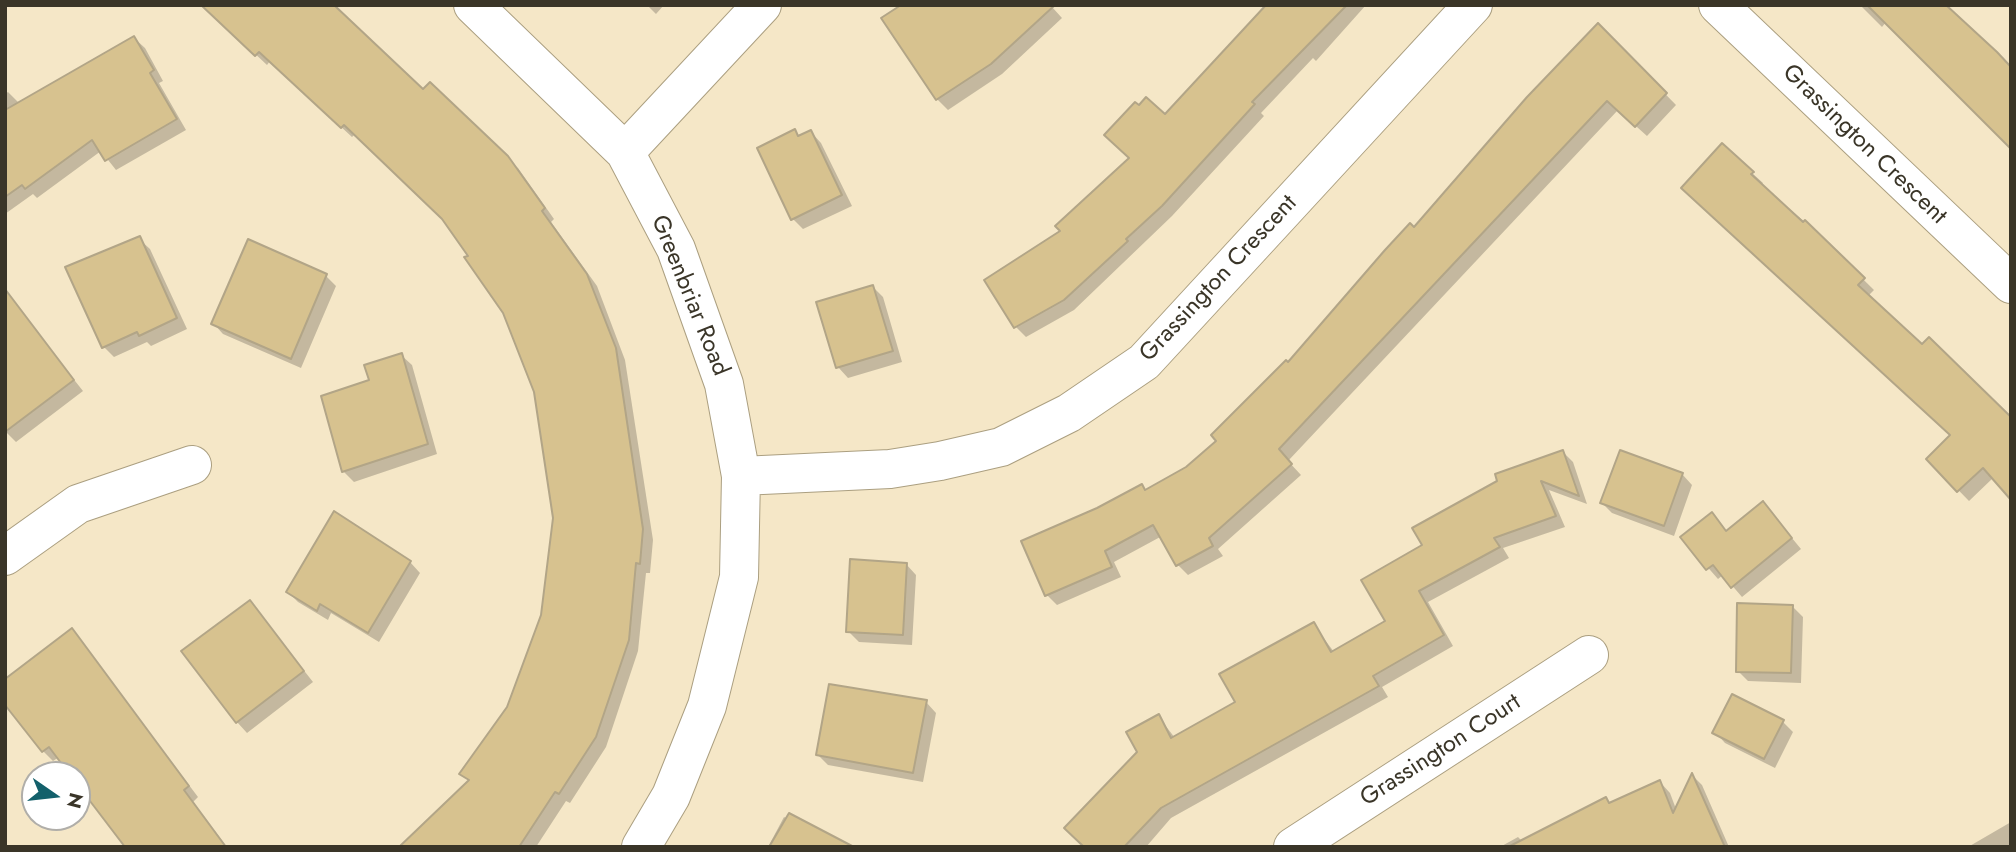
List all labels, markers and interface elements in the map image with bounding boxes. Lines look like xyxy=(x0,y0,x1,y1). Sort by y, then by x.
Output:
street label: Grassington Crescent xyxy=(1776,59,1952,231)
street label: Grassington Crescent xyxy=(1134,190,1304,368)
street label: Greenbriar Road xyxy=(644,211,734,381)
street label: Grassington Court xyxy=(1356,689,1526,813)
north arrow xyxy=(21,761,91,831)
text: N xyxy=(60,790,90,811)

